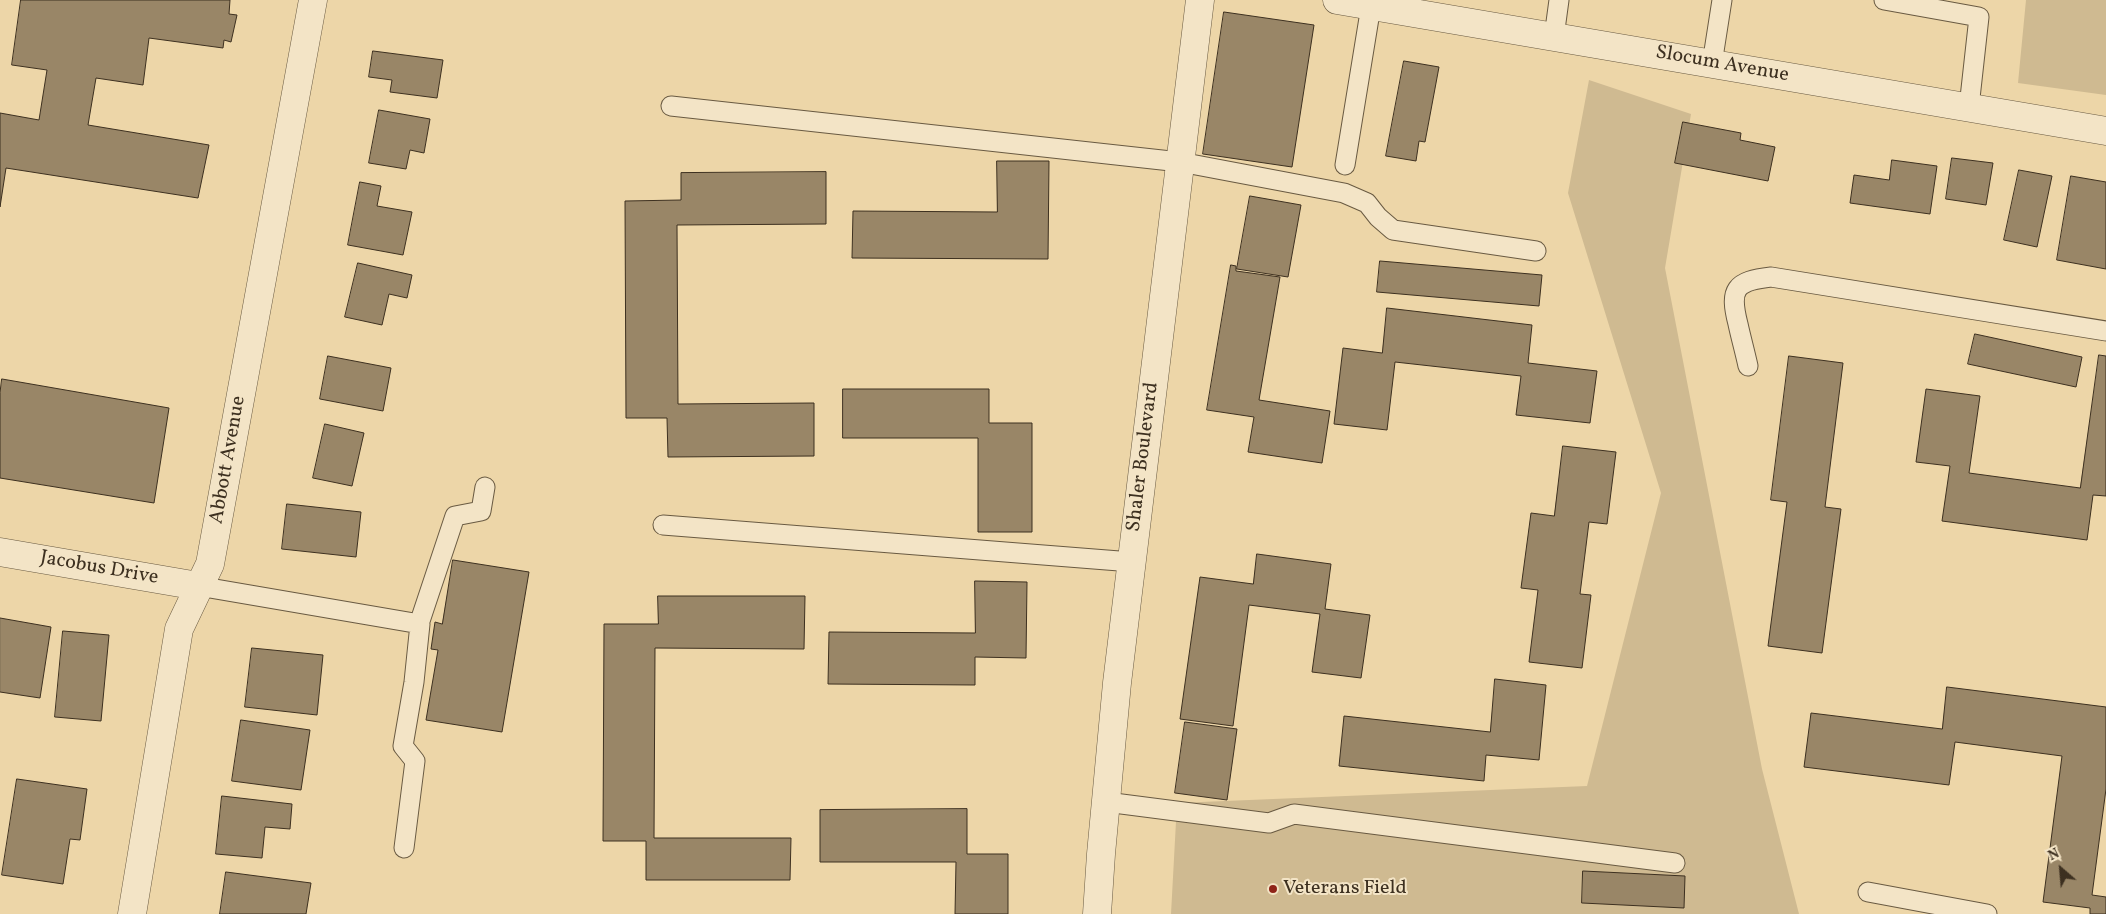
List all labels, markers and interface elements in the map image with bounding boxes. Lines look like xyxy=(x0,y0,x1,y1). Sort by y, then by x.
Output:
street label: Slocum Avenue xyxy=(1653,41,1791,89)
street label: Shaler Boulevard xyxy=(1123,381,1165,533)
street label: Abbott Avenue xyxy=(206,394,252,526)
street label: Jacobus Drive xyxy=(38,547,160,591)
north arrow xyxy=(2036,844,2086,894)
text: N xyxy=(2045,844,2063,866)
place label: Veterans Field xyxy=(1283,877,1407,901)
marker: Veterans Field xyxy=(1267,883,1279,895)

